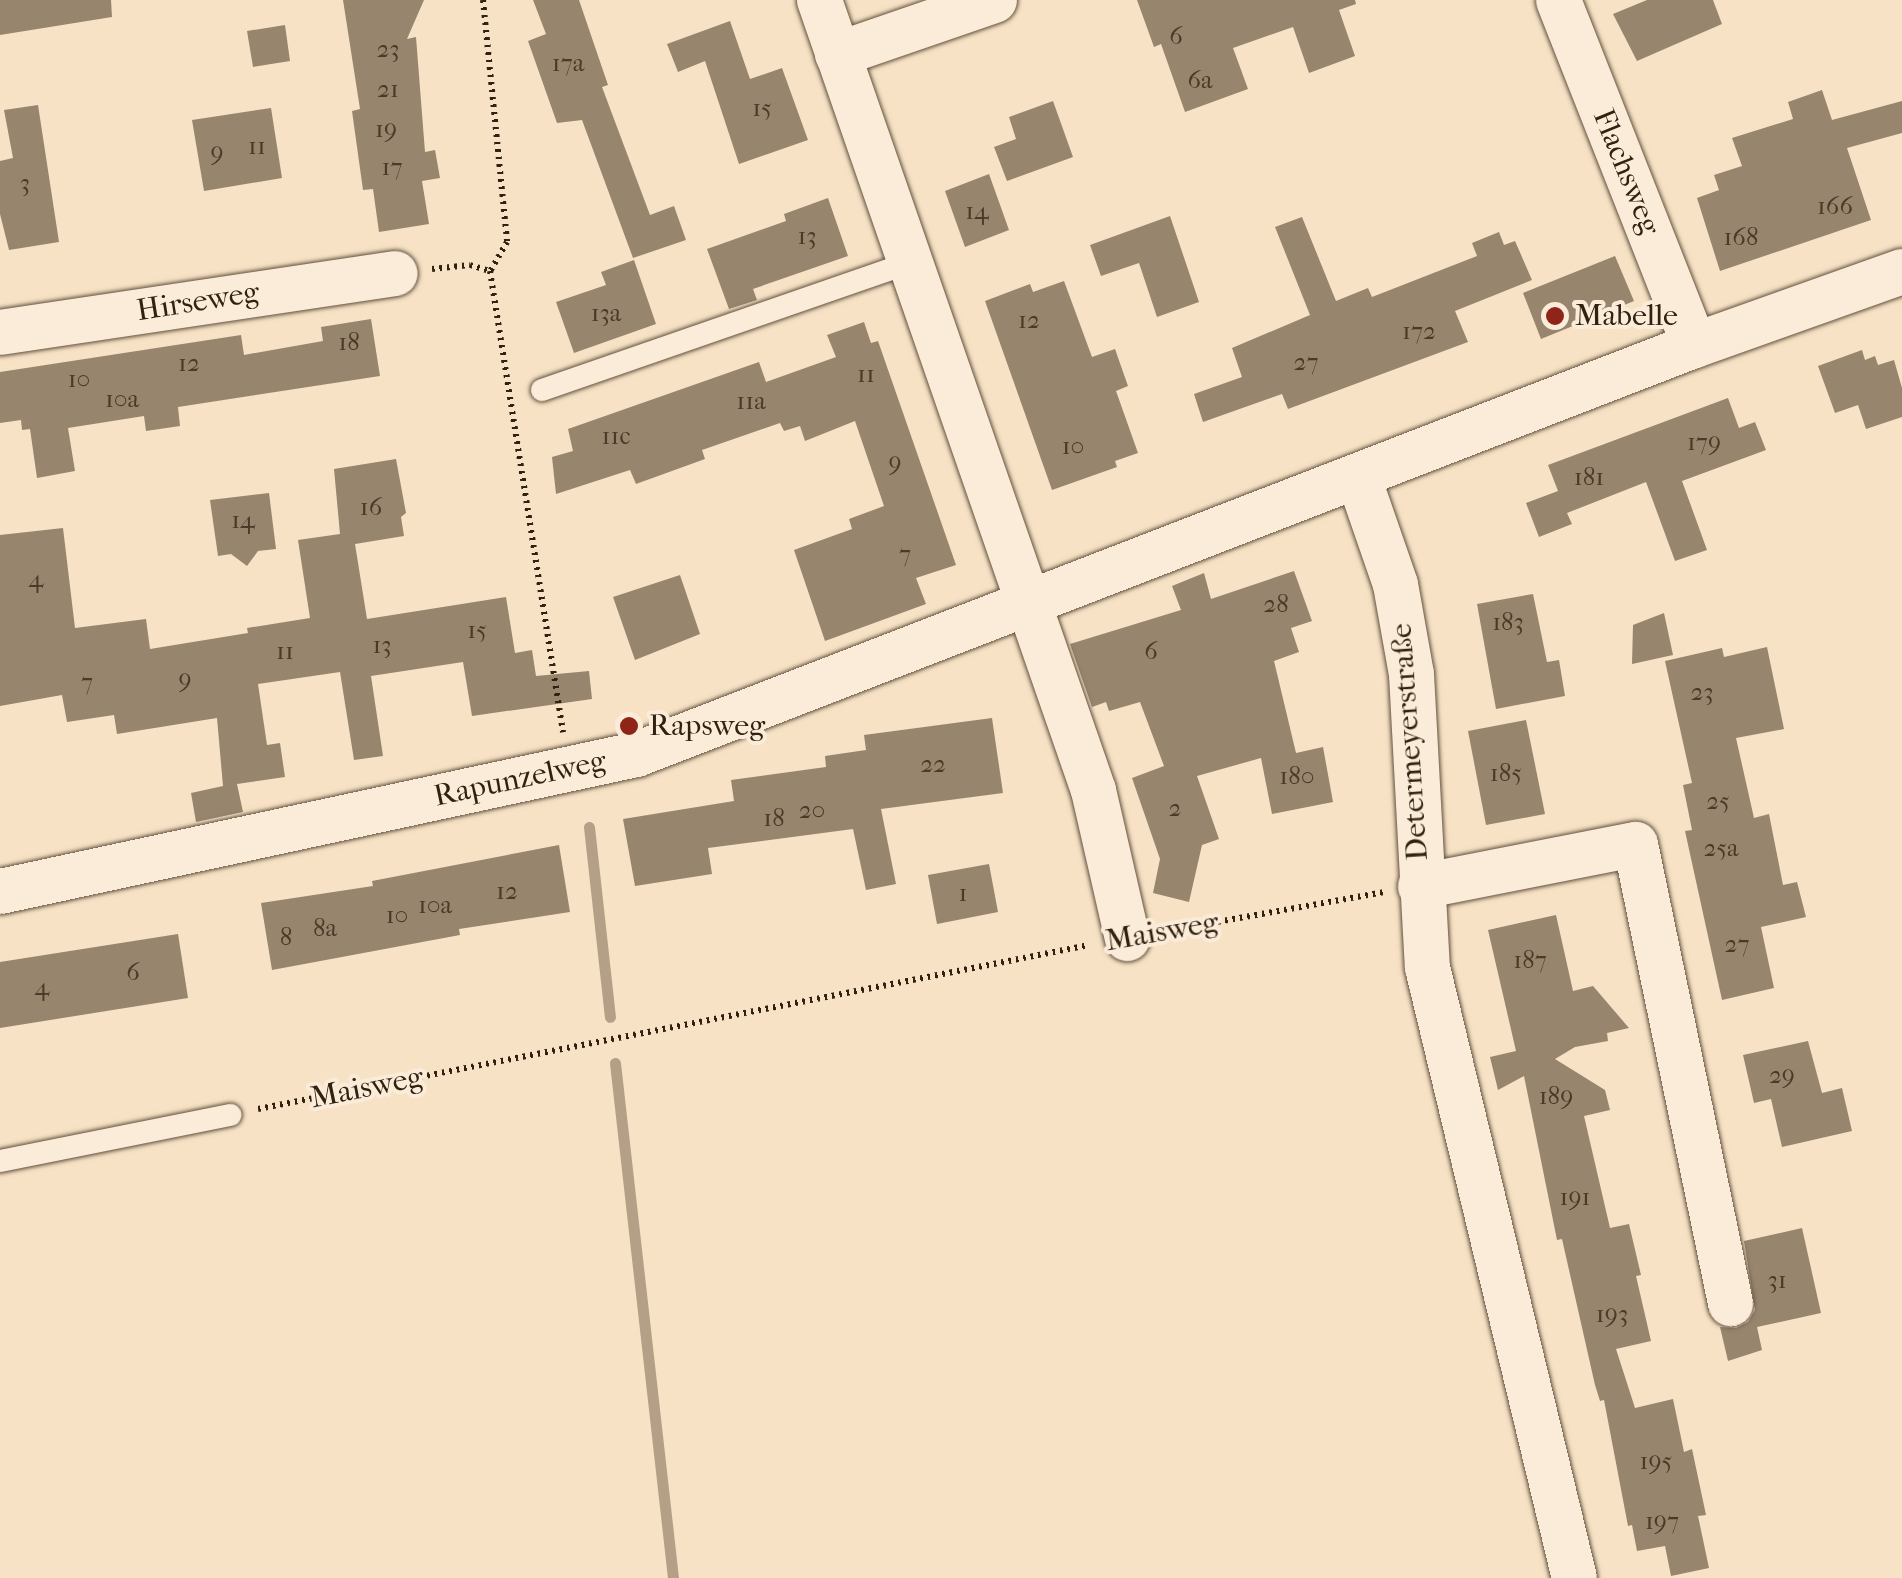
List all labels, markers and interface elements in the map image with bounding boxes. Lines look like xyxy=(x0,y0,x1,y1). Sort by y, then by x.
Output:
house number: 6 xyxy=(1169,21,1183,51)
house number: 23 xyxy=(376,34,400,64)
house number: 17a xyxy=(552,48,584,78)
house number: 6a xyxy=(1187,65,1213,95)
house number: 21 xyxy=(377,74,399,104)
house number: 15 xyxy=(752,93,772,123)
street label: Flachsweg xyxy=(1585,104,1667,240)
house number: 19 xyxy=(375,114,397,144)
house number: 11 xyxy=(248,131,266,161)
house number: 9 xyxy=(210,137,224,167)
house number: 17 xyxy=(382,152,402,182)
house number: 3 xyxy=(20,168,30,198)
house number: 166 xyxy=(1817,191,1853,221)
house number: 14 xyxy=(965,196,989,226)
house number: 13 xyxy=(797,221,817,251)
house number: 168 xyxy=(1724,222,1758,252)
street label: Hirseweg xyxy=(134,275,262,329)
house number: 13a xyxy=(591,298,621,328)
place label: Mabelle xyxy=(1575,298,1678,334)
house number: 12 xyxy=(1018,305,1040,335)
marker: Mabelle xyxy=(1544,305,1566,327)
house number: 172 xyxy=(1402,316,1436,346)
house number: 18 xyxy=(338,327,360,357)
house number: 27 xyxy=(1294,347,1318,377)
house number: 12 xyxy=(178,348,200,378)
house number: 11 xyxy=(857,359,875,389)
house number: 10 xyxy=(68,364,90,394)
house number: 10a xyxy=(105,384,139,414)
house number: 11a xyxy=(736,386,766,416)
house number: 11c xyxy=(602,421,630,451)
house number: 179 xyxy=(1687,427,1721,457)
house number: 10 xyxy=(1062,431,1084,461)
house number: 9 xyxy=(888,447,902,477)
house number: 181 xyxy=(1574,462,1604,492)
house number: 16 xyxy=(360,492,382,522)
house number: 14 xyxy=(231,505,255,535)
house number: 7 xyxy=(899,539,911,569)
house number: 4 xyxy=(29,564,43,594)
house number: 28 xyxy=(1263,589,1289,619)
house number: 183 xyxy=(1492,607,1524,637)
house number: 15 xyxy=(467,615,487,645)
street label: Determeyerstraße xyxy=(1384,622,1436,862)
house number: 13 xyxy=(372,630,392,660)
house number: 11 xyxy=(276,636,294,666)
house number: 6 xyxy=(1144,636,1158,666)
house number: 9 xyxy=(178,664,192,694)
house number: 7 xyxy=(81,667,93,697)
house number: 23 xyxy=(1690,677,1714,707)
place label: Rapsweg xyxy=(649,708,765,744)
marker: Rapsweg xyxy=(618,715,640,737)
street label: Rapunzelweg xyxy=(431,743,609,815)
house number: 22 xyxy=(920,749,946,779)
house number: 185 xyxy=(1490,758,1522,788)
house number: 180 xyxy=(1279,761,1315,791)
house number: 25 xyxy=(1706,786,1730,816)
house number: 2 xyxy=(1169,793,1181,823)
house number: 20 xyxy=(799,795,825,825)
house number: 18 xyxy=(763,803,785,833)
house number: 25a xyxy=(1703,833,1739,863)
house number: 12 xyxy=(496,876,518,906)
house number: 1 xyxy=(959,878,967,908)
house number: 10a xyxy=(418,890,452,920)
house number: 10 xyxy=(386,900,408,930)
street label: Maisweg xyxy=(1103,904,1221,960)
house number: 8a xyxy=(313,913,337,943)
house number: 8 xyxy=(280,922,292,952)
house number: 27 xyxy=(1725,929,1749,959)
house number: 187 xyxy=(1513,945,1547,975)
house number: 6 xyxy=(126,957,140,987)
house number: 4 xyxy=(35,972,49,1002)
street label: Maisweg xyxy=(308,1059,426,1117)
house number: 29 xyxy=(1769,1060,1795,1090)
house number: 189 xyxy=(1539,1081,1573,1111)
house number: 191 xyxy=(1560,1182,1590,1212)
house number: 31 xyxy=(1767,1265,1787,1295)
house number: 193 xyxy=(1596,1299,1628,1329)
house number: 195 xyxy=(1640,1446,1672,1476)
house number: 197 xyxy=(1645,1506,1679,1536)

